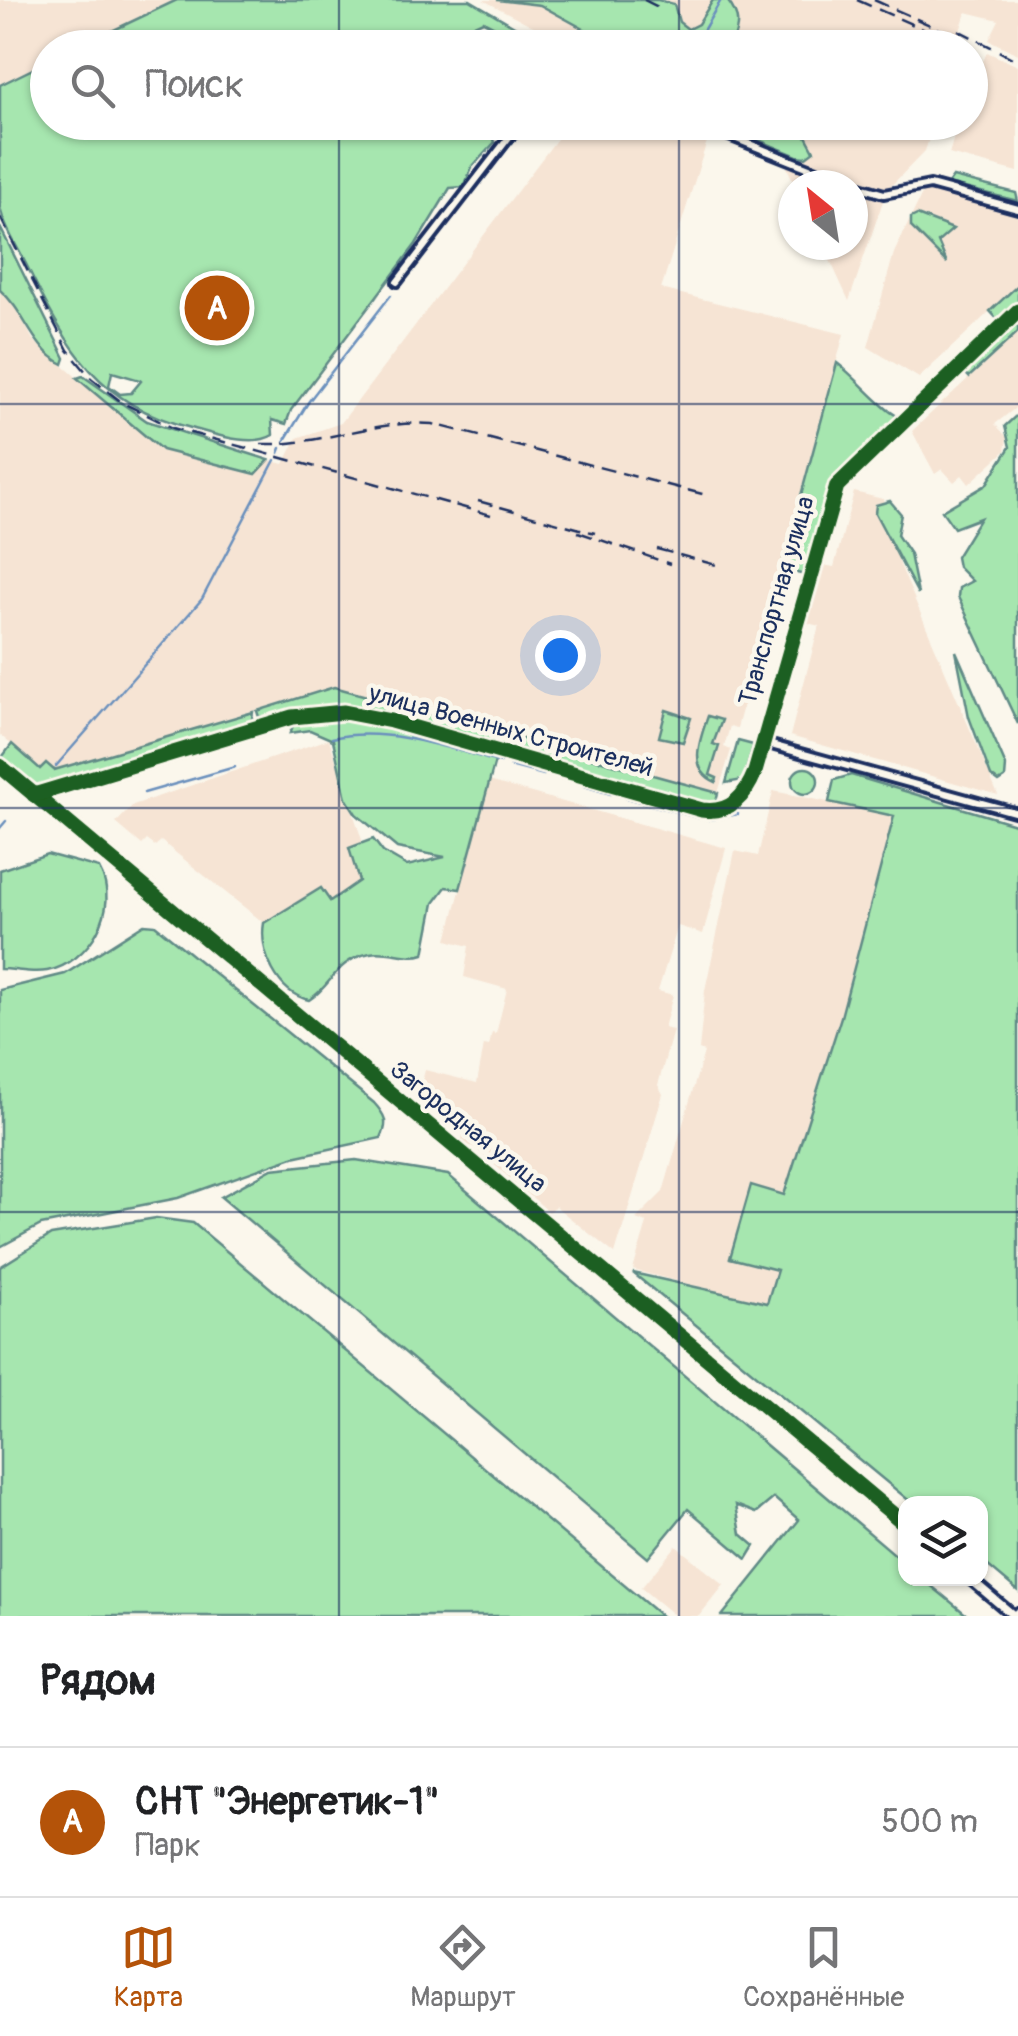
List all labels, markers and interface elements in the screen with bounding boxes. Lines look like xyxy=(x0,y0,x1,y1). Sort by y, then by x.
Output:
search box xyxy=(30,30,988,140)
icon: search xyxy=(65,58,120,113)
text: Поиск xyxy=(145,61,244,109)
north arrow xyxy=(778,170,868,260)
pin: A xyxy=(184,270,250,346)
street label: Транспортная улица xyxy=(732,493,822,709)
your location xyxy=(535,630,586,681)
street label: улица Военных Строителей xyxy=(364,678,657,784)
street label: Загородная улица xyxy=(384,1054,552,1200)
map controls xyxy=(898,1496,988,1586)
button: layers xyxy=(898,1496,988,1586)
text: Рядом xyxy=(40,1655,156,1707)
text: СНТ "Энергетик-1" xyxy=(135,1778,439,1826)
text: A xyxy=(62,1802,83,1842)
text: 500 m xyxy=(882,1802,978,1842)
text: Парк xyxy=(135,1826,201,1866)
tab: Карта xyxy=(114,1920,183,2015)
tab: Маршрут xyxy=(410,1920,516,2015)
tab: Сохранённые xyxy=(743,1920,904,2015)

